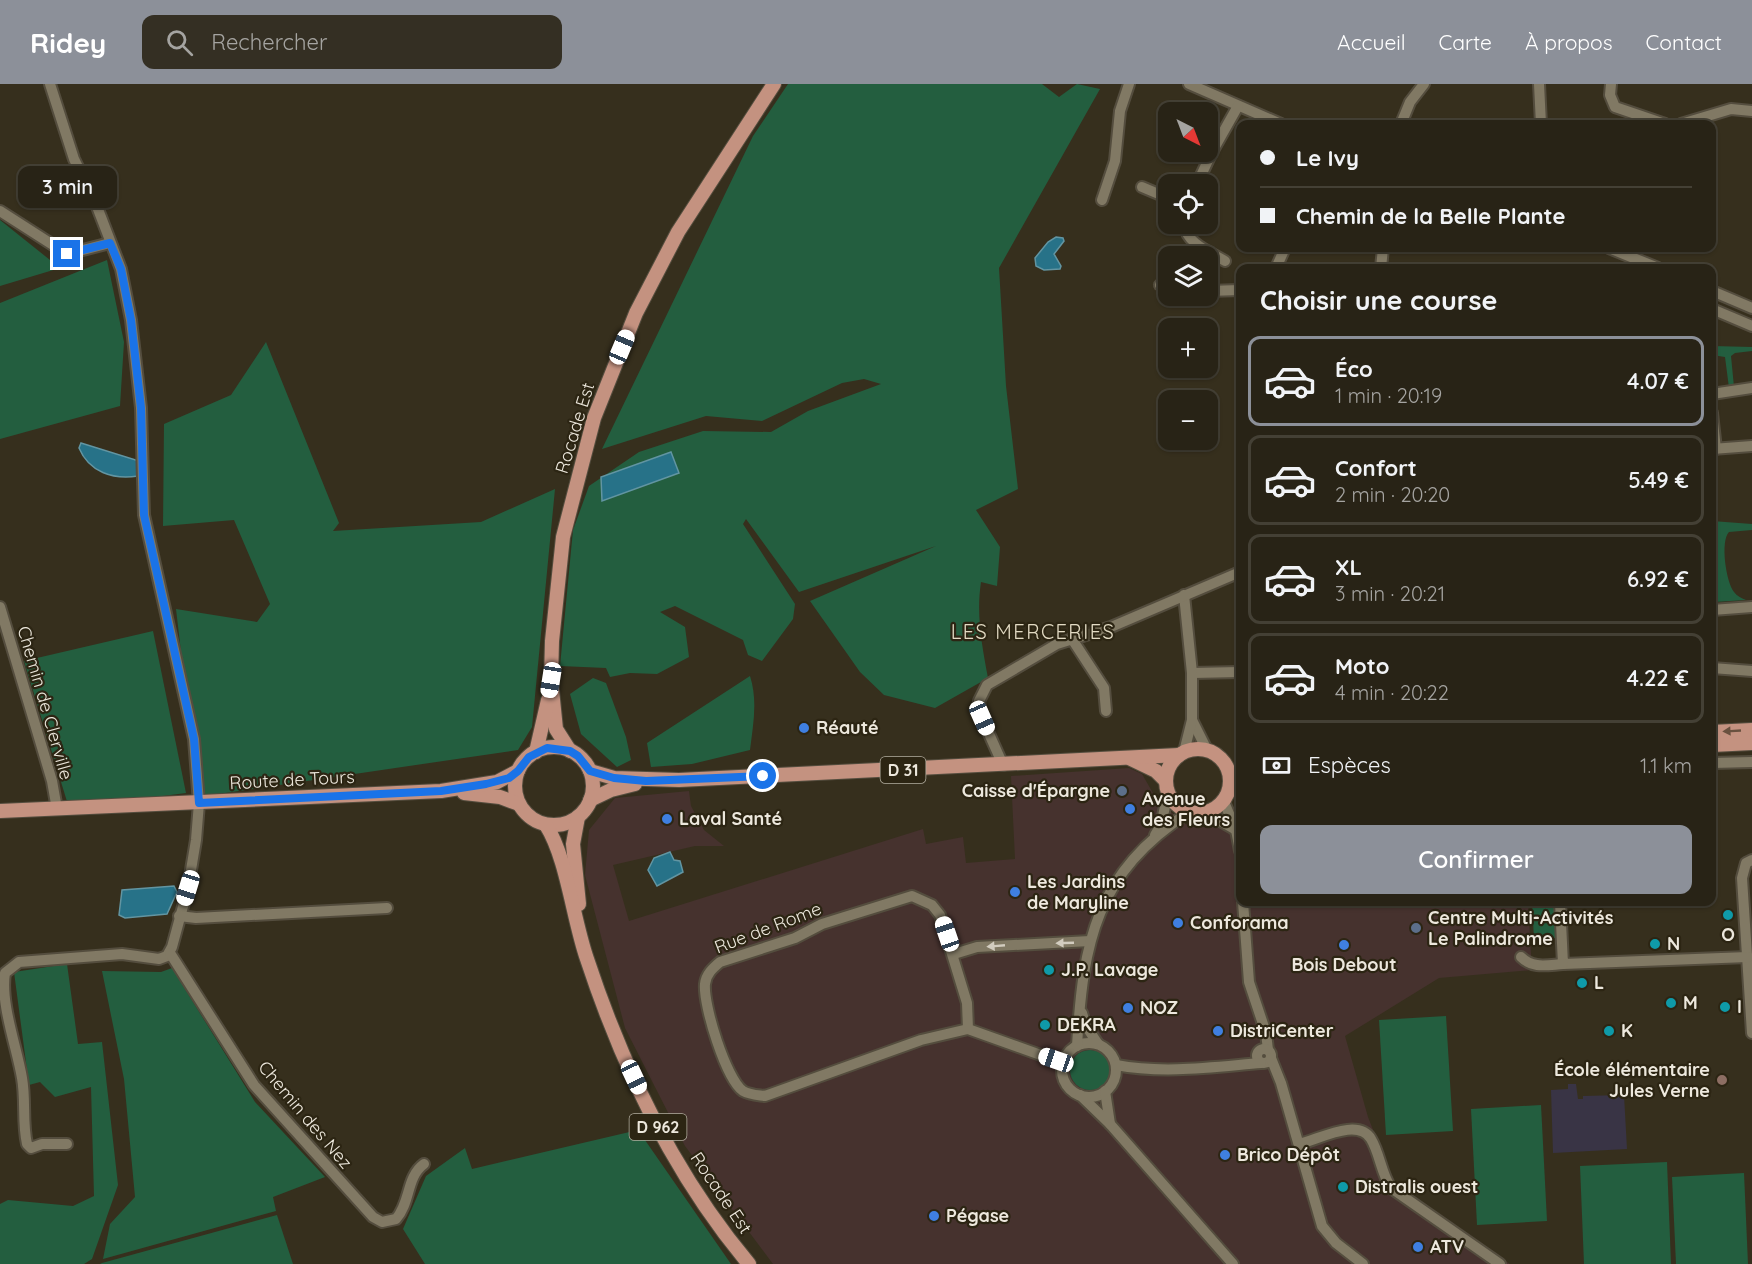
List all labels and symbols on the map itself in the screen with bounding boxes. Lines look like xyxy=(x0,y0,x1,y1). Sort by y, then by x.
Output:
north arrow xyxy=(1158,102,1218,162)
callout: 3 min xyxy=(17,167,116,209)
route end xyxy=(53,240,80,267)
car xyxy=(607,327,637,367)
street label: Rocade Est xyxy=(550,380,599,476)
district label: LES MERCERIES xyxy=(951,619,1115,644)
street label: Chemin de Clerville xyxy=(13,623,78,782)
car xyxy=(539,661,563,699)
car xyxy=(966,698,998,738)
place label: Réauté xyxy=(816,716,879,739)
marker: Réauté xyxy=(797,721,811,735)
one-way arrow xyxy=(1722,726,1741,735)
road number: D 31 xyxy=(880,757,926,783)
route start xyxy=(749,762,776,789)
street label: Route de Tours xyxy=(229,765,355,794)
place label: Caisse d'Épargne xyxy=(962,779,1110,802)
marker: Caisse d'Épargne xyxy=(1115,784,1129,798)
place label: Avenue des Fleurs xyxy=(1142,787,1230,831)
marker: Avenue des Fleurs xyxy=(1123,802,1137,816)
place label: Laval Santé xyxy=(679,807,782,830)
marker: Laval Santé xyxy=(660,812,674,826)
car xyxy=(174,868,202,908)
place label: Les Jardins de Maryline xyxy=(1027,870,1129,914)
marker: Les Jardins de Maryline xyxy=(1008,885,1022,899)
street label: Rue de Rome xyxy=(711,897,825,958)
place label: Centre Multi-Activités Le Palindrome xyxy=(1428,906,1614,950)
marker: O xyxy=(1721,908,1735,922)
place label: Conforama xyxy=(1190,911,1289,934)
car xyxy=(933,914,961,954)
marker: Conforama xyxy=(1171,916,1185,930)
marker: Centre Multi-Activités Le Palindrome xyxy=(1409,921,1423,935)
place label: O xyxy=(1721,923,1735,946)
place label: N xyxy=(1667,932,1680,955)
marker: N xyxy=(1648,937,1662,951)
marker: Bois Debout xyxy=(1337,938,1351,952)
one-way arrow xyxy=(1055,939,1074,948)
one-way arrow xyxy=(987,941,1006,951)
place label: Bois Debout xyxy=(1291,953,1397,976)
place label: J.P. Lavage xyxy=(1061,958,1158,981)
marker: J.P. Lavage xyxy=(1042,963,1056,977)
place label: L xyxy=(1594,971,1604,994)
marker: L xyxy=(1575,976,1589,990)
place label: M xyxy=(1683,991,1698,1014)
place label: I xyxy=(1737,995,1742,1018)
place label: NOZ xyxy=(1140,996,1179,1019)
marker: M xyxy=(1664,996,1678,1010)
marker: I xyxy=(1718,1000,1732,1014)
marker: NOZ xyxy=(1121,1001,1135,1015)
place label: DEKRA xyxy=(1057,1013,1116,1036)
marker: DEKRA xyxy=(1038,1018,1052,1032)
place label: DistriCenter xyxy=(1230,1019,1334,1042)
place label: K xyxy=(1621,1019,1633,1042)
marker: DistriCenter xyxy=(1211,1024,1225,1038)
marker: K xyxy=(1602,1024,1616,1038)
car xyxy=(1036,1046,1076,1074)
street label: Chemin des Nez xyxy=(253,1056,357,1173)
car xyxy=(618,1057,650,1097)
place label: École élémentaire Jules Verne xyxy=(1554,1058,1710,1102)
marker: École élémentaire Jules Verne xyxy=(1715,1073,1729,1087)
road number: D 962 xyxy=(630,1114,686,1140)
place label: Brico Dépôt xyxy=(1237,1143,1340,1166)
street label: Rocade Est xyxy=(686,1147,757,1238)
marker: Brico Dépôt xyxy=(1218,1148,1232,1162)
place label: Distralis ouest xyxy=(1355,1175,1478,1198)
marker: Distralis ouest xyxy=(1336,1180,1350,1194)
place label: Pégase xyxy=(946,1204,1009,1227)
marker: Pégase xyxy=(927,1209,941,1223)
place label: ATV xyxy=(1430,1235,1464,1258)
marker: ATV xyxy=(1411,1240,1425,1254)

